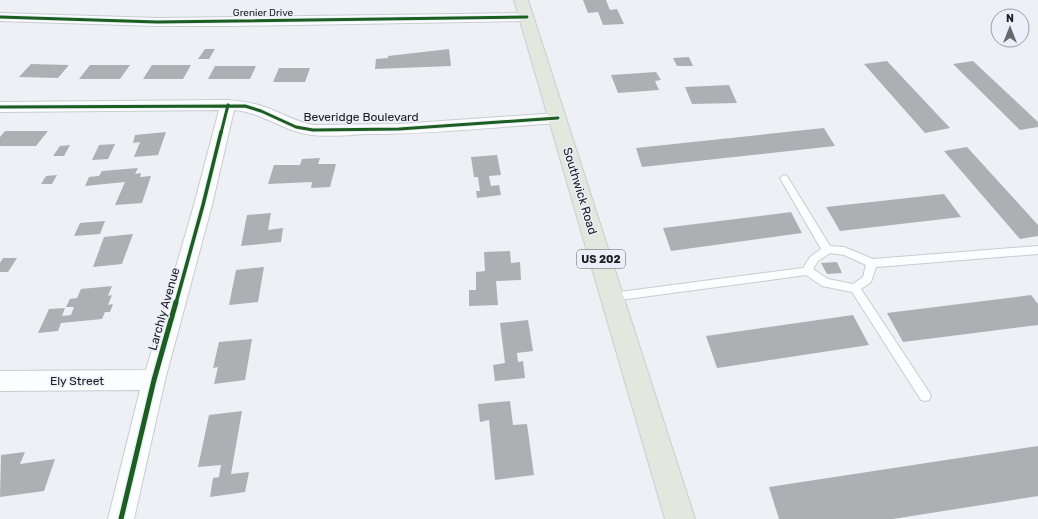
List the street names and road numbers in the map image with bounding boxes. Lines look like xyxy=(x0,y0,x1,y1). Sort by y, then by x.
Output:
street label: Grenier Drive xyxy=(233,7,294,19)
street label: Beveridge Boulevard xyxy=(303,110,419,124)
street label: Southwick Road xyxy=(560,146,600,236)
road number: US 202 xyxy=(577,250,625,268)
street label: Larchly Avenue xyxy=(145,266,183,352)
street label: Ely Street xyxy=(50,374,104,388)

